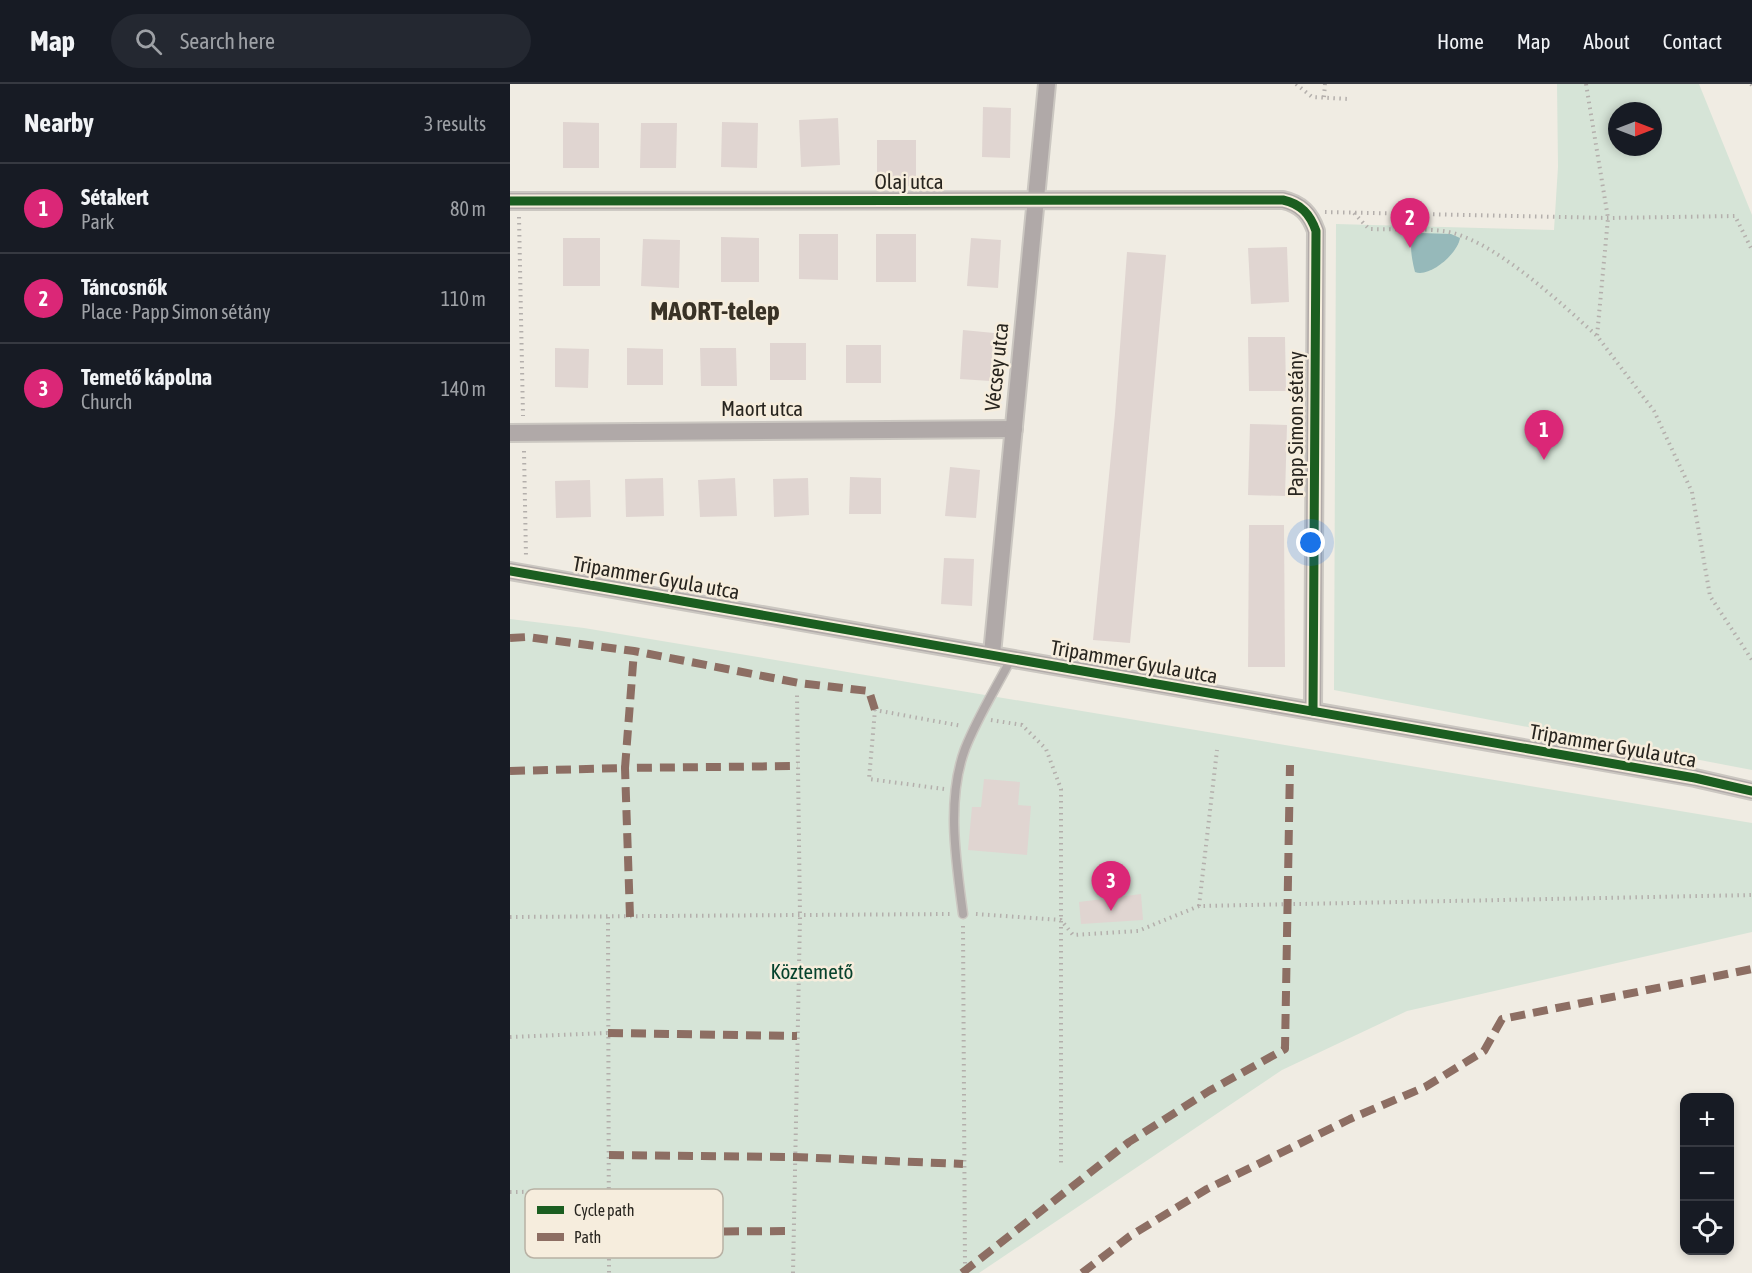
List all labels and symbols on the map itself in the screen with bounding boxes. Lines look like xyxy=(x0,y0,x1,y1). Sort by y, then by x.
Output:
north arrow xyxy=(1608,102,1662,156)
street label: Olaj utca xyxy=(875,169,943,193)
pin: 2 xyxy=(1390,198,1430,248)
district label: MAORT-telep xyxy=(650,295,780,326)
street label: Vécsey utca xyxy=(979,322,1013,412)
street label: Papp Simon sétány xyxy=(1283,351,1307,497)
street label: Maort utca xyxy=(721,396,803,420)
pin: 1 xyxy=(1524,410,1564,460)
your location xyxy=(1296,528,1325,557)
street label: Tripammer Gyula utca xyxy=(571,551,742,604)
street label: Tripammer Gyula utca xyxy=(1049,635,1220,688)
street label: Tripammer Gyula utca xyxy=(1528,719,1699,772)
pin: 3 xyxy=(1092,862,1130,911)
park label: Köztemető xyxy=(771,959,853,983)
legend xyxy=(525,1189,723,1258)
text: Cycle path xyxy=(574,1201,634,1220)
text: Path xyxy=(574,1228,601,1246)

